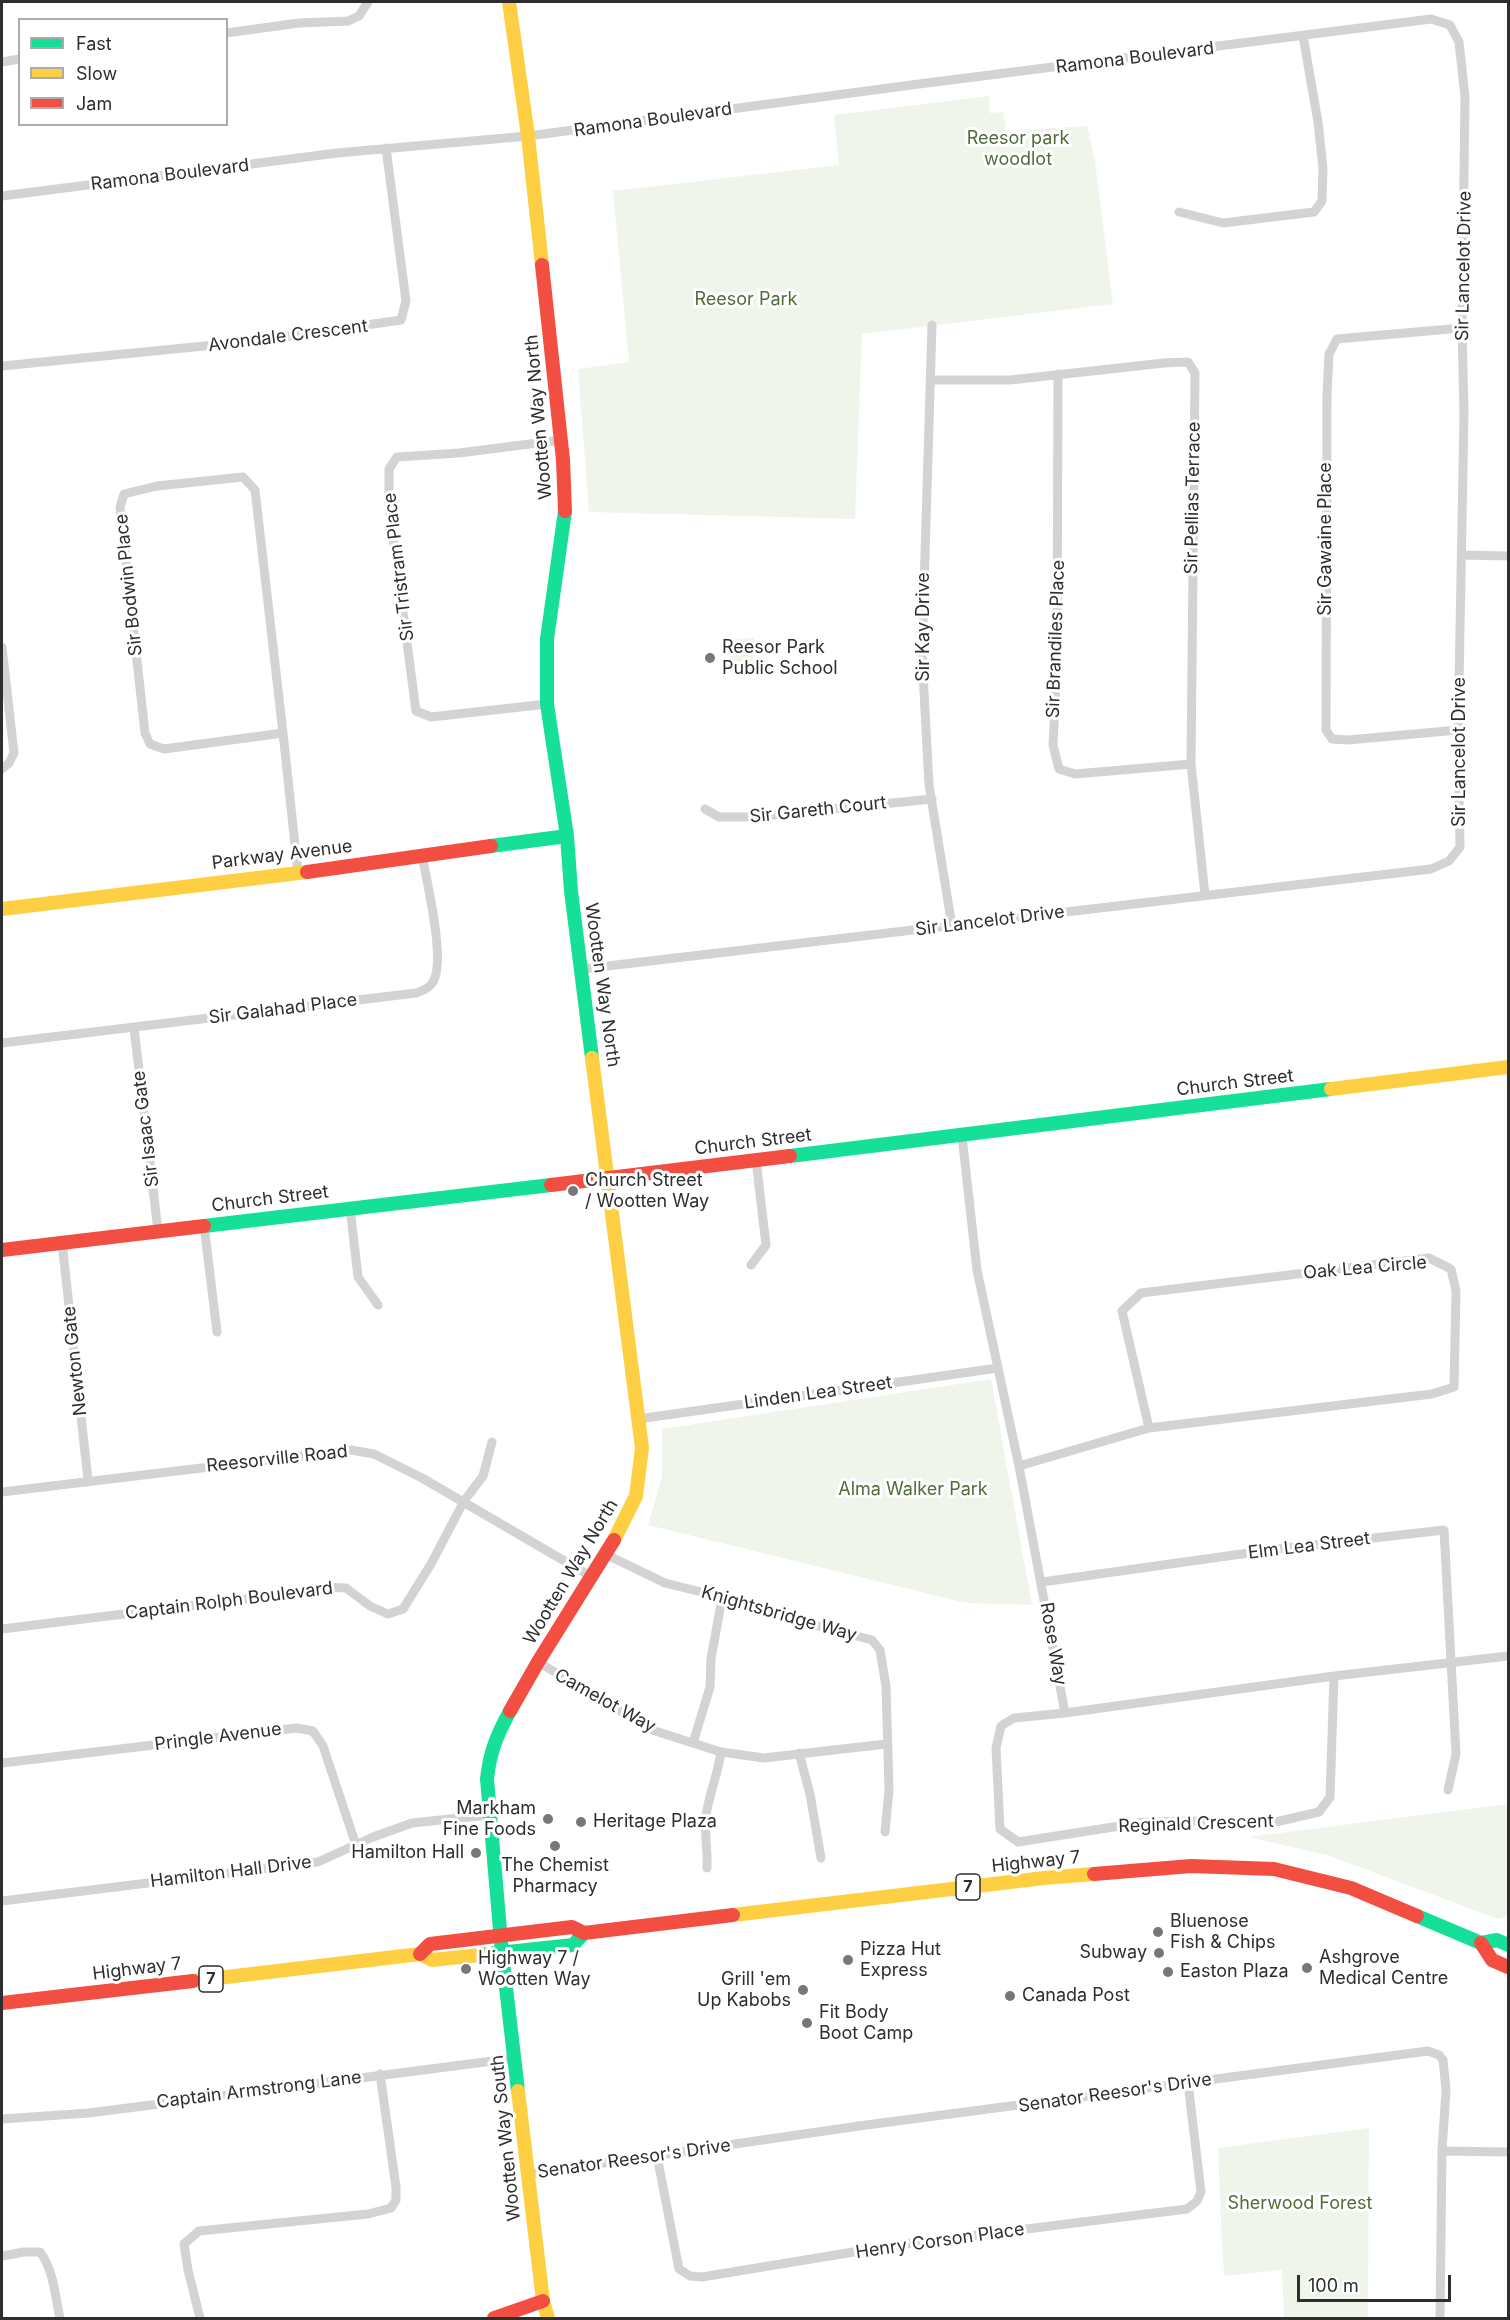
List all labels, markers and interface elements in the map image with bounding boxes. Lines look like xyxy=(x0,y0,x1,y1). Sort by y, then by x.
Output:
legend xyxy=(18,18,228,126)
text: Fast xyxy=(76,33,112,54)
street label: Ramona Boulevard xyxy=(1055,38,1215,78)
text: Slow xyxy=(76,63,117,84)
text: Jam xyxy=(76,93,112,114)
street label: Ramona Boulevard xyxy=(573,98,733,142)
park label: Reesor park woodlot xyxy=(967,128,1069,170)
street label: Ramona Boulevard xyxy=(90,155,250,195)
street label: Sir Lancelot Drive xyxy=(1452,191,1476,341)
park label: Reesor Park xyxy=(695,289,797,311)
street label: Avondale Crescent xyxy=(207,316,369,356)
street label: Wootten Way North xyxy=(521,334,557,500)
street label: Sir Pellias Terrace xyxy=(1181,421,1205,575)
street label: Sir Gawaine Place xyxy=(1315,462,1337,616)
street label: Sir Tristram Place xyxy=(379,491,419,643)
street label: Sir Bodwin Place xyxy=(111,513,147,657)
street label: Sir Brandiles Place xyxy=(1042,559,1070,719)
street label: Sir Kay Drive xyxy=(913,572,935,682)
place label: Reesor Park Public School xyxy=(722,637,838,680)
marker: Reesor Park Public School xyxy=(703,651,717,665)
street label: Sir Lancelot Drive xyxy=(1449,677,1471,827)
street label: Sir Gareth Court xyxy=(749,792,887,828)
street label: Parkway Avenue xyxy=(210,836,354,874)
street label: Sir Lancelot Drive xyxy=(914,901,1066,941)
street label: Wootten Way North xyxy=(580,902,624,1068)
street label: Sir Galahad Place xyxy=(208,989,358,1029)
street label: Church Street xyxy=(1175,1065,1295,1101)
street label: Sir Isaac Gate xyxy=(128,1069,164,1189)
street label: Church Street xyxy=(693,1124,813,1160)
place label: Church Street / Wootten Way xyxy=(585,1170,709,1212)
street label: Church Street xyxy=(210,1181,330,1217)
marker: Church Street / Wootten Way xyxy=(566,1184,580,1198)
street label: Oak Lea Circle xyxy=(1302,1252,1428,1284)
street label: Newton Gate xyxy=(58,1305,92,1417)
street label: Linden Lea Street xyxy=(743,1372,893,1414)
street label: Reesorville Road xyxy=(205,1441,349,1477)
park label: Alma Walker Park xyxy=(838,1479,988,1501)
street label: Wootten Way North xyxy=(519,1495,623,1649)
street label: Elm Lea Street xyxy=(1247,1528,1371,1564)
street label: Captain Rolph Boulevard xyxy=(124,1578,334,1624)
street label: Knightsbridge Way xyxy=(699,1581,859,1647)
street label: Rose Way xyxy=(1035,1601,1071,1687)
street label: Camelot Way xyxy=(551,1664,659,1738)
street label: Pringle Avenue xyxy=(153,1718,283,1756)
place label: Markham Fine Foods xyxy=(443,1798,536,1840)
street label: Reginald Crescent xyxy=(1118,1810,1274,1838)
place label: Heritage Plaza xyxy=(593,1811,717,1833)
marker: Markham Fine Foods xyxy=(541,1812,555,1826)
marker: Heritage Plaza xyxy=(574,1815,588,1829)
marker: The Chemist Pharmacy xyxy=(548,1839,562,1853)
place label: Hamilton Hall xyxy=(351,1842,464,1864)
marker: Hamilton Hall xyxy=(469,1846,483,1860)
street label: Highway 7 xyxy=(990,1847,1082,1877)
street label: Hamilton Hall Drive xyxy=(149,1851,313,1893)
place label: The Chemist Pharmacy xyxy=(501,1855,609,1898)
road number: 7 xyxy=(956,1874,980,1900)
place label: Bluenose Fish & Chips xyxy=(1170,1911,1276,1954)
marker: Bluenose Fish & Chips xyxy=(1151,1925,1165,1939)
place label: Pizza Hut Express xyxy=(860,1939,941,1982)
place label: Subway xyxy=(1079,1942,1147,1964)
marker: Subway xyxy=(1152,1946,1166,1960)
place label: Ashgrove Medical Centre xyxy=(1319,1947,1448,1990)
place label: Highway 7 / Wootten Way xyxy=(478,1948,591,1990)
street label: Highway 7 xyxy=(91,1953,183,1985)
marker: Pizza Hut Express xyxy=(841,1953,855,1967)
place label: Easton Plaza xyxy=(1180,1961,1289,1983)
marker: Ashgrove Medical Centre xyxy=(1300,1961,1314,1975)
marker: Highway 7 / Wootten Way xyxy=(459,1962,473,1976)
marker: Easton Plaza xyxy=(1161,1965,1175,1979)
road number: 7 xyxy=(199,1966,223,1992)
place label: Grill 'em Up Kabobs xyxy=(697,1969,791,2012)
marker: Grill 'em Up Kabobs xyxy=(796,1983,810,1997)
place label: Canada Post xyxy=(1022,1985,1130,2007)
marker: Canada Post xyxy=(1003,1989,1017,2003)
place label: Fit Body Boot Camp xyxy=(819,2002,913,2044)
marker: Fit Body Boot Camp xyxy=(800,2016,814,2030)
street label: Wootten Way South xyxy=(487,2054,525,2222)
street label: Captain Armstrong Lane xyxy=(155,2067,363,2113)
street label: Senator Reesor's Drive xyxy=(1017,2069,1213,2117)
street label: Senator Reesor's Drive xyxy=(536,2135,732,2183)
park label: Sherwood Forest xyxy=(1228,2193,1372,2215)
street label: Henry Corson Place xyxy=(854,2218,1026,2264)
scale bar xyxy=(1300,2263,1454,2301)
text: 100 m xyxy=(1308,2275,1359,2296)

